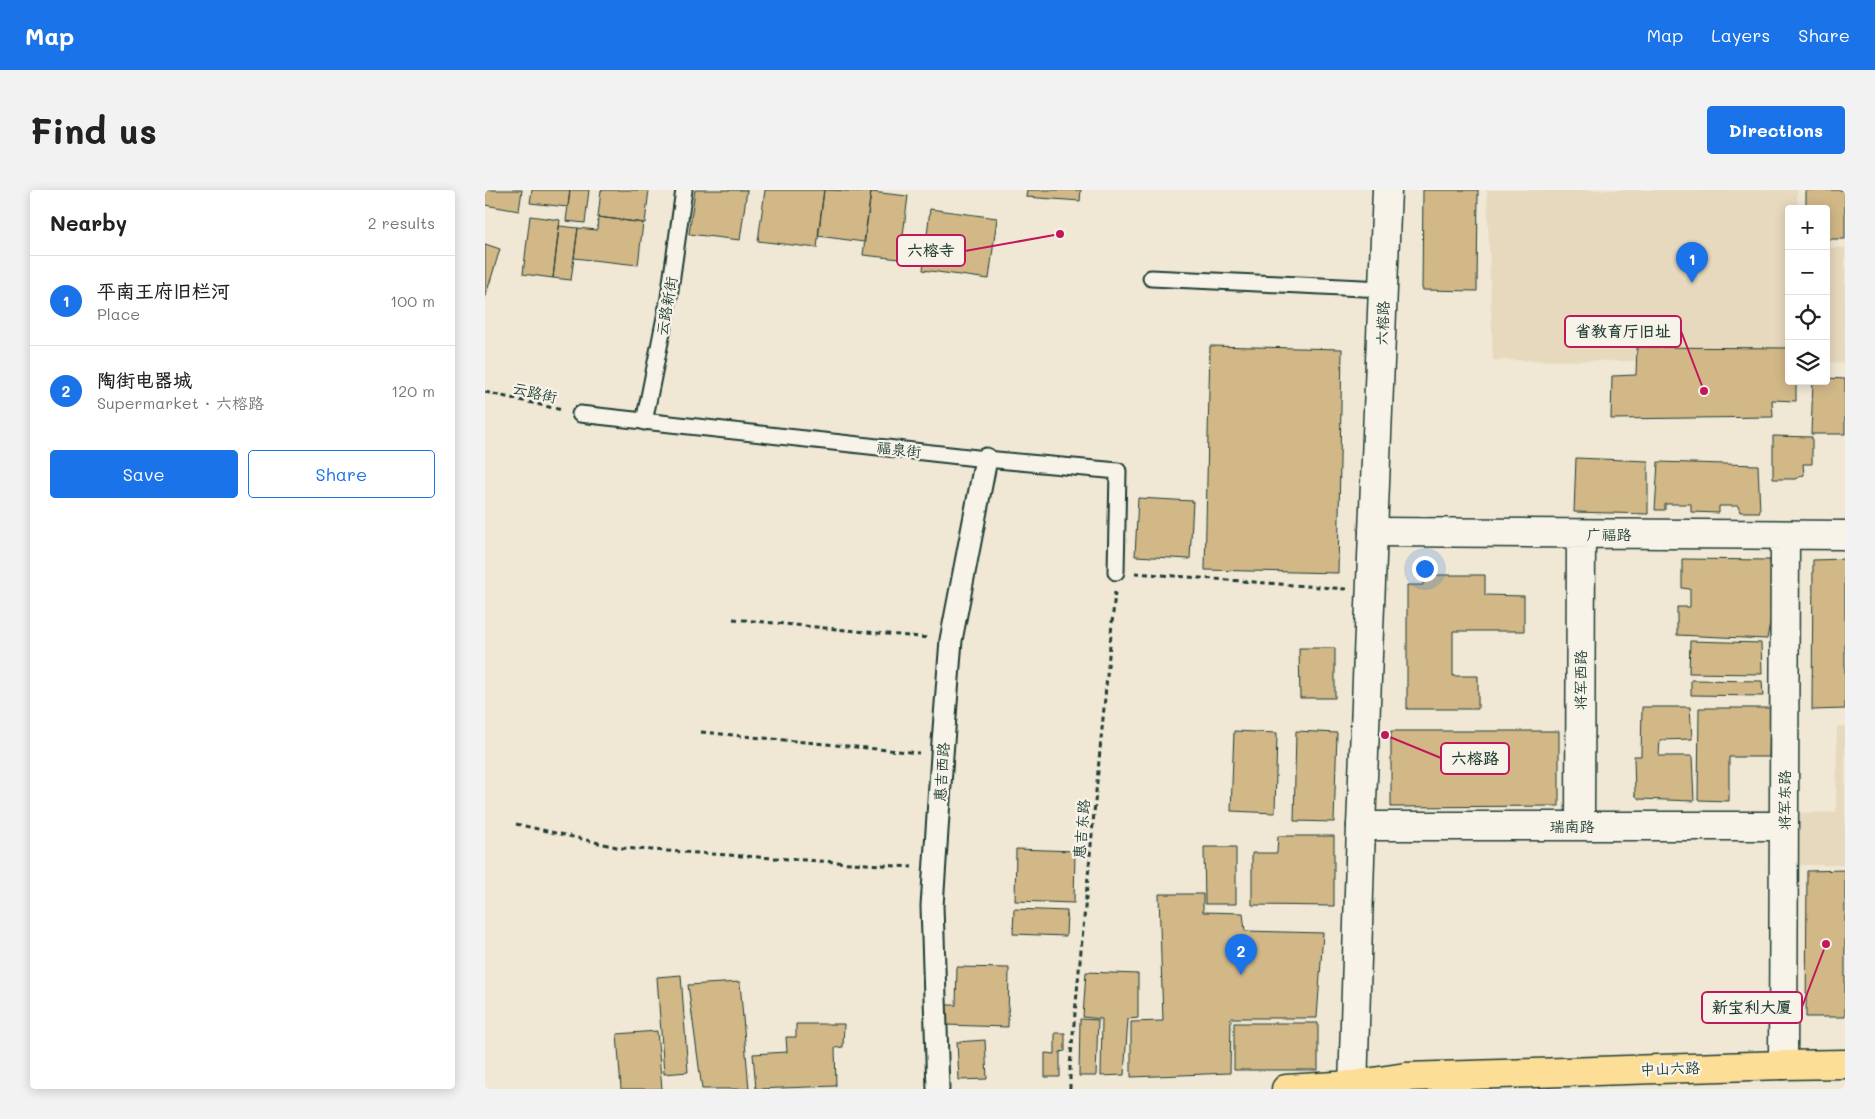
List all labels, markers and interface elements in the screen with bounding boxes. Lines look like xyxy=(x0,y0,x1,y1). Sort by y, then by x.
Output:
text: Map xyxy=(25,20,74,51)
text: Map xyxy=(1647,23,1683,47)
text: Layers xyxy=(1711,23,1770,47)
text: Share xyxy=(1798,23,1850,47)
button: Directions xyxy=(1707,106,1845,154)
text: Find us xyxy=(30,107,157,153)
map controls xyxy=(1785,205,1830,385)
button: + xyxy=(1785,205,1830,250)
text: Nearby xyxy=(50,209,127,236)
text: 2 results xyxy=(368,212,435,233)
callout: 六榕寺 xyxy=(897,235,965,266)
text: 六榕寺 xyxy=(907,239,955,260)
pin: 1 xyxy=(1676,242,1708,283)
button: − xyxy=(1785,250,1830,295)
street label: 云路新街 xyxy=(651,275,681,337)
text: 平南王府旧栏河 xyxy=(97,278,230,303)
text: 1 xyxy=(62,290,70,311)
text: 100 m xyxy=(390,290,435,311)
button: locate xyxy=(1785,295,1830,340)
street label: 六榕路 xyxy=(1371,300,1393,346)
text: Place xyxy=(97,303,140,324)
callout: 省教育厅旧址 xyxy=(1565,316,1681,347)
text: 省教育厅旧址 xyxy=(1575,320,1671,341)
button: layers xyxy=(1785,340,1830,385)
text: 陶街电器城 xyxy=(97,367,192,392)
street label: 云路街 xyxy=(511,377,559,407)
text: 2 xyxy=(62,380,70,401)
text: 120 m xyxy=(391,380,435,401)
text: Supermarket · 六榕路 xyxy=(97,392,264,413)
street label: 福泉街 xyxy=(876,437,922,461)
button: Save xyxy=(50,450,238,498)
button: Share xyxy=(248,450,435,498)
street label: 广福路 xyxy=(1586,524,1632,544)
your location xyxy=(1412,556,1438,582)
street label: 将军西路 xyxy=(1570,650,1590,710)
street label: 惠吉西路 xyxy=(929,741,953,803)
callout: 六榕路 xyxy=(1441,743,1509,774)
text: 六榕路 xyxy=(1451,747,1499,768)
street label: 将军东路 xyxy=(1774,770,1794,830)
street label: 惠吉东路 xyxy=(1068,798,1094,860)
street label: 瑞南路 xyxy=(1549,816,1595,836)
pin: 2 xyxy=(1225,934,1257,975)
callout: 新宝利大厦 xyxy=(1702,992,1802,1023)
text: 新宝利大厦 xyxy=(1712,996,1792,1017)
street label: 中山六路 xyxy=(1640,1057,1700,1079)

